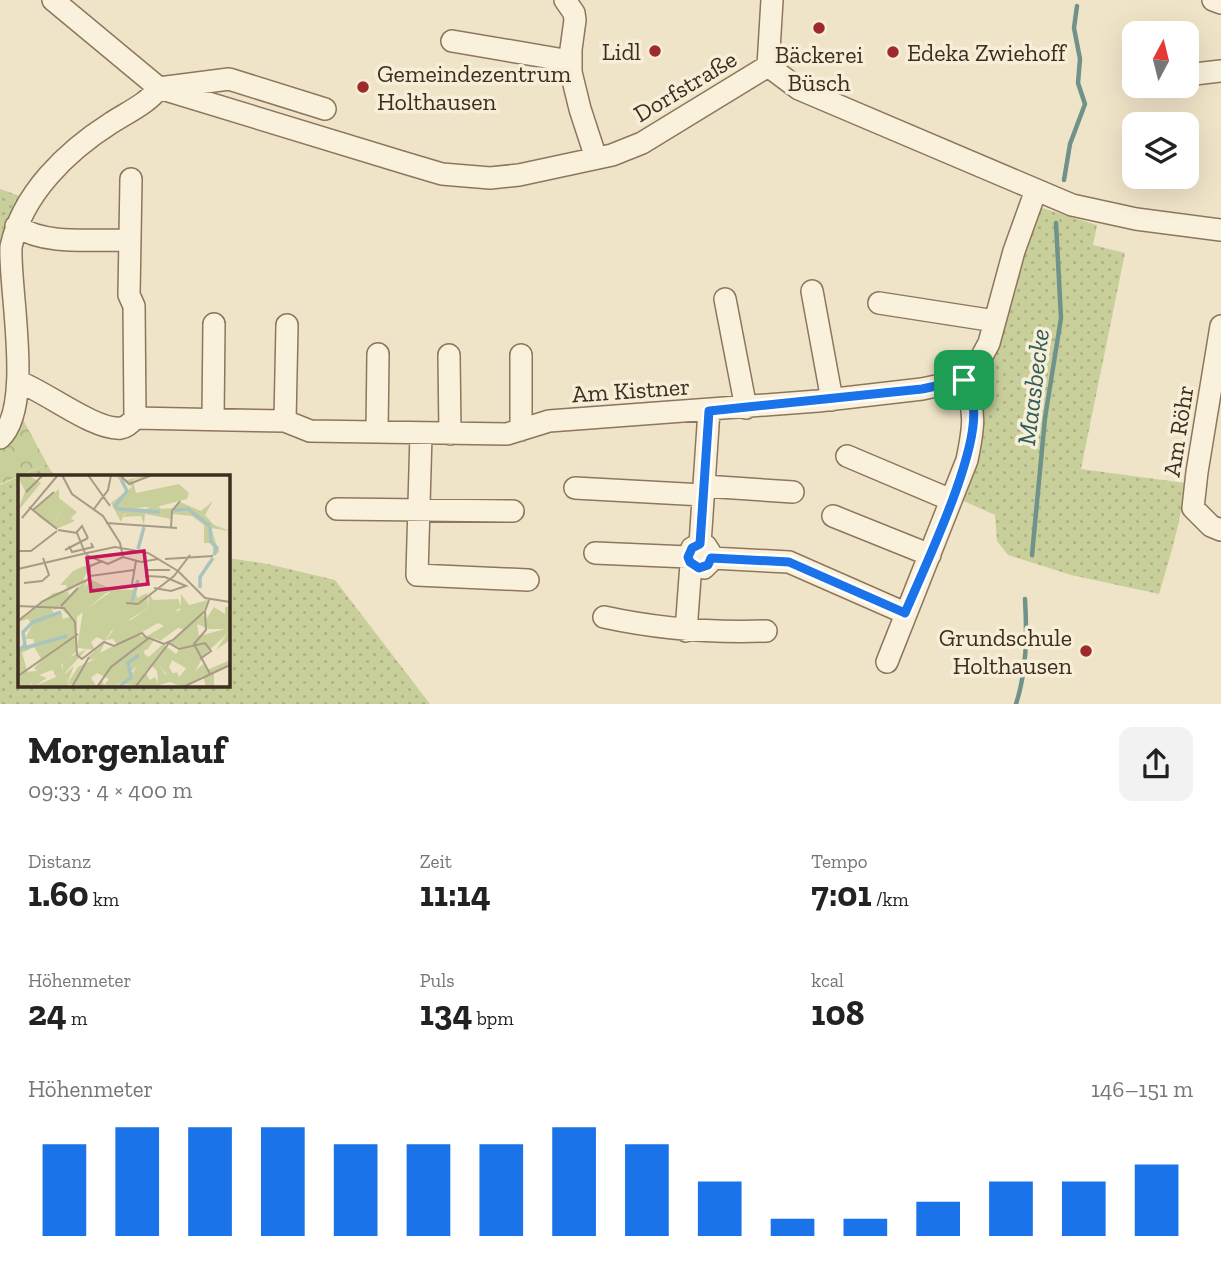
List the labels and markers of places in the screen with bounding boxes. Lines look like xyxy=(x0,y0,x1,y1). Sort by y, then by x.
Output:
marker: Bäckerei Büsch xyxy=(811,20,827,36)
place label: Lidl xyxy=(602,37,641,66)
place label: Edeka Zwiehoff xyxy=(907,38,1068,67)
place label: Bäckerei Büsch xyxy=(775,40,864,97)
marker: Lidl xyxy=(647,43,663,59)
marker: Edeka Zwiehoff xyxy=(885,44,901,60)
place label: Gemeindezentrum Holthausen xyxy=(377,59,571,116)
marker: Gemeindezentrum Holthausen xyxy=(355,79,371,95)
pin xyxy=(934,350,994,410)
place label: Grundschule Holthausen xyxy=(939,623,1072,680)
marker: Grundschule Holthausen xyxy=(1078,643,1094,659)

